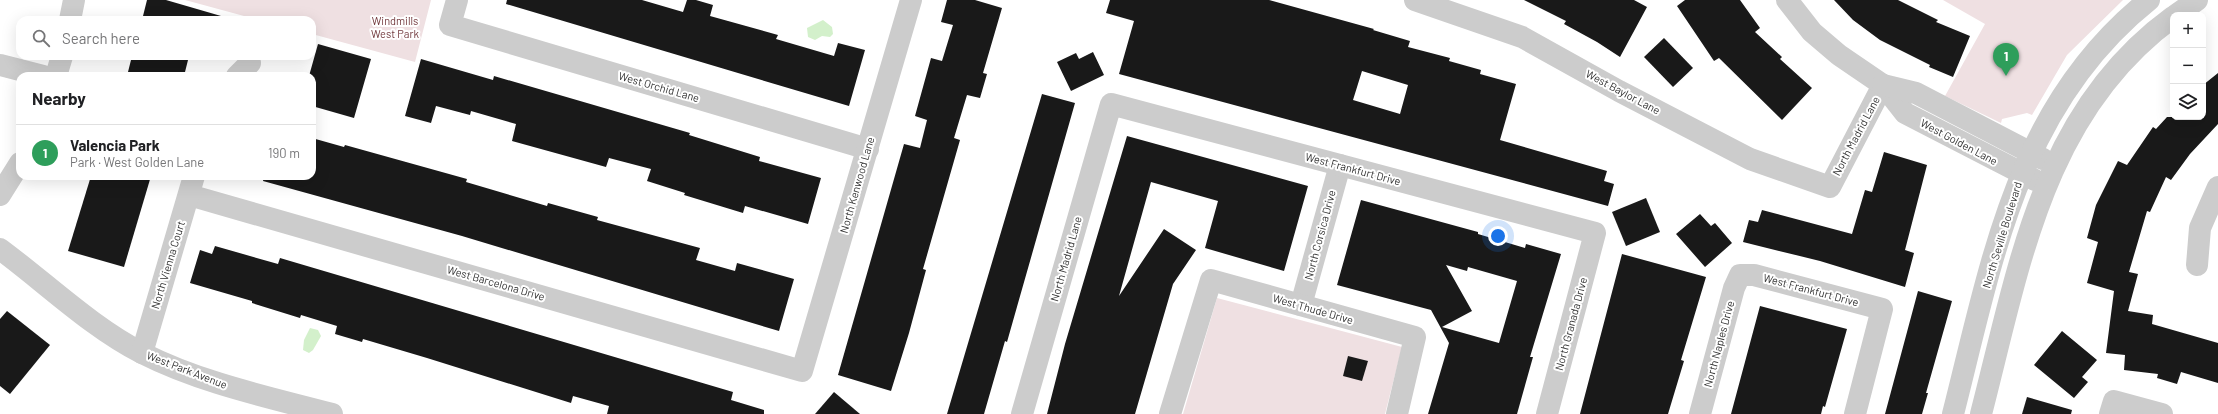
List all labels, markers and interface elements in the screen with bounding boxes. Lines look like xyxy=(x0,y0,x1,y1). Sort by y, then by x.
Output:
map controls xyxy=(2170,12,2206,120)
button: + xyxy=(2170,12,2206,48)
park label: Windmills West Park xyxy=(371,14,419,40)
search box xyxy=(16,16,316,60)
icon: search xyxy=(30,27,52,49)
text: Search here xyxy=(62,29,140,47)
pin: 1 xyxy=(1993,43,2019,76)
button: − xyxy=(2170,48,2206,84)
street label: West Baylor Lane xyxy=(1584,67,1663,117)
street label: West Orchid Lane xyxy=(617,69,701,104)
button: layers xyxy=(2170,84,2206,120)
text: Nearby xyxy=(32,88,86,108)
street label: North Madrid Lane xyxy=(1829,94,1882,178)
street label: West Golden Lane xyxy=(1919,116,2000,167)
street label: North Kenwood Lane xyxy=(837,135,877,234)
text: Valencia Park xyxy=(70,136,160,154)
text: 1 xyxy=(43,145,47,161)
text: 190 m xyxy=(268,145,300,161)
street label: West Frankfurt Drive xyxy=(1304,150,1402,188)
text: Park · West Golden Lane xyxy=(70,154,204,170)
street label: North Seville Boulevard xyxy=(1979,180,2024,290)
street label: North Corsica Drive xyxy=(1301,188,1338,281)
street label: North Madrid Lane xyxy=(1047,215,1084,303)
street label: North Vienna Court xyxy=(148,219,187,310)
your location xyxy=(1488,226,1508,246)
street label: West Barcelona Drive xyxy=(446,262,547,303)
street label: West Frankfurt Drive xyxy=(1762,271,1860,309)
street label: North Granada Drive xyxy=(1552,276,1589,372)
street label: West Thude Drive xyxy=(1271,291,1355,326)
street label: North Naples Drive xyxy=(1701,299,1736,389)
street label: West Park Avenue xyxy=(145,348,229,391)

